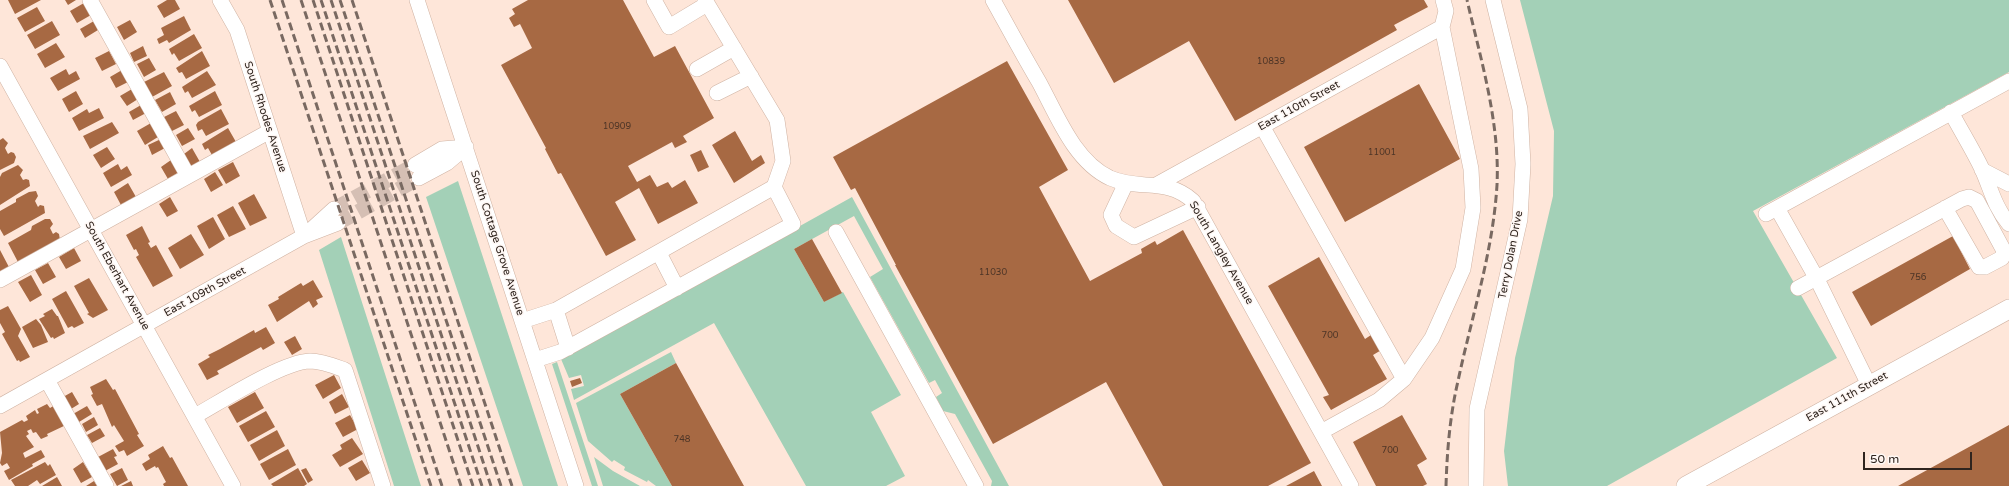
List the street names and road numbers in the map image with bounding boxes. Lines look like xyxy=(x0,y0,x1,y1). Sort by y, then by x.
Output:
street label: South Rhodes Avenue xyxy=(241,60,289,174)
street label: East 110th Street xyxy=(1256,78,1342,134)
street label: South Cottage Grove Avenue xyxy=(467,169,527,317)
street label: South Langley Avenue xyxy=(1186,199,1256,307)
street label: Terry Dolan Drive xyxy=(1496,210,1526,300)
street label: South Eberhart Avenue xyxy=(82,220,152,332)
street label: East 109th Street xyxy=(162,264,248,320)
street label: East 111th Street xyxy=(1804,369,1890,425)

